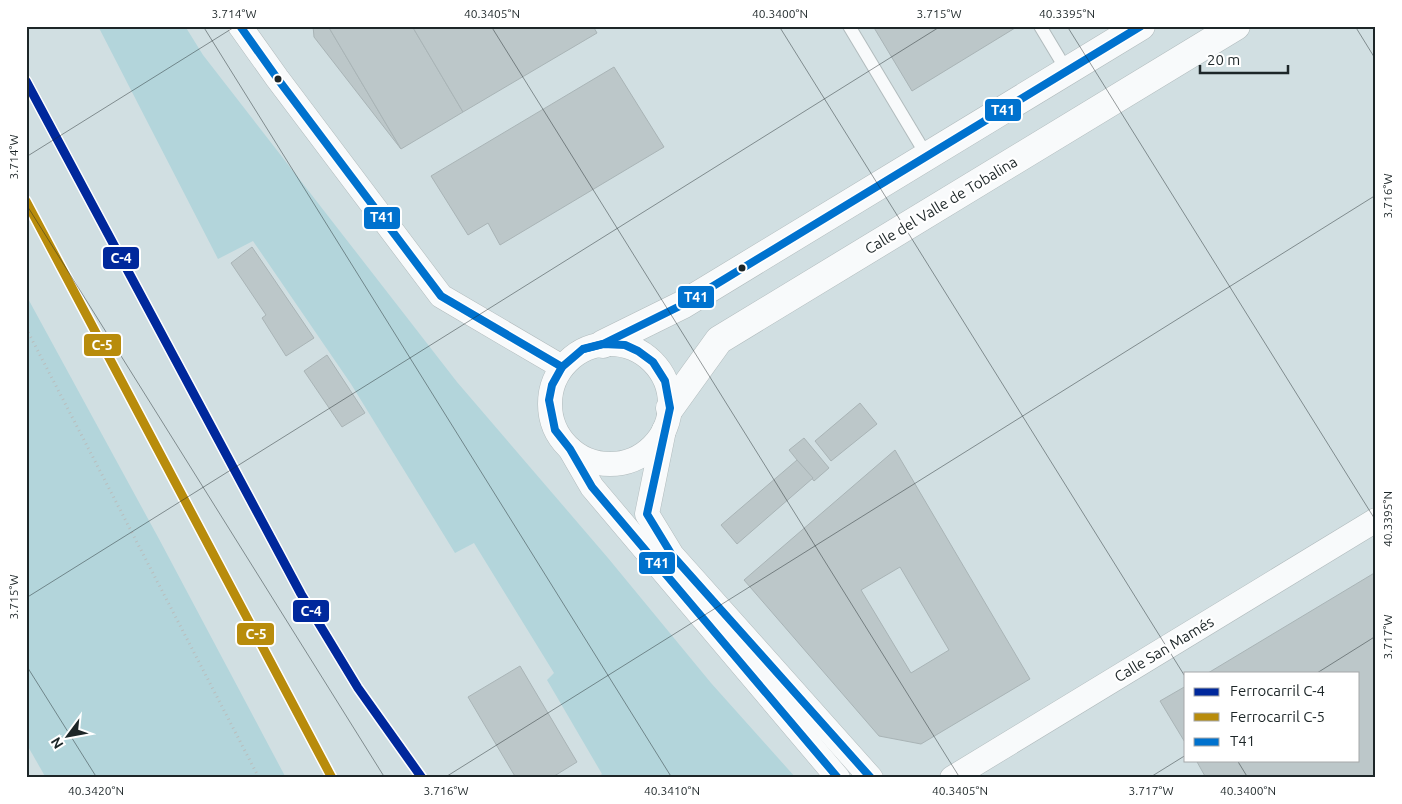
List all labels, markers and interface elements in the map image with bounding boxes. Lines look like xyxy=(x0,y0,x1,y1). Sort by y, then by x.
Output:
text: 3.714°W xyxy=(212,7,257,20)
text: 40.3405°N xyxy=(464,7,520,20)
text: 40.3400°N xyxy=(752,7,808,20)
text: 3.715°W xyxy=(917,7,962,20)
text: 40.3395°N xyxy=(1039,7,1095,20)
scale bar xyxy=(1200,42,1287,74)
text: 20 m xyxy=(1207,51,1240,68)
unlabelled marker xyxy=(273,74,283,84)
line badge: T41 xyxy=(984,98,1022,122)
text: T41 xyxy=(991,102,1015,118)
text: 3.714°W xyxy=(7,135,20,180)
street label: Calle del Valle de Tobalina xyxy=(862,153,1020,257)
text: 3.716°W xyxy=(1381,174,1394,219)
line badge: T41 xyxy=(363,206,401,230)
text: T41 xyxy=(370,209,394,225)
line badge: C-4 xyxy=(102,246,140,270)
text: C-4 xyxy=(110,250,132,266)
unlabelled marker xyxy=(737,263,747,273)
line badge: T41 xyxy=(677,285,715,309)
text: T41 xyxy=(684,289,708,305)
line badge: C-5 xyxy=(83,333,122,357)
text: C-5 xyxy=(91,337,113,353)
text: 40.3395°N xyxy=(1381,491,1394,547)
line badge: T41 xyxy=(638,551,676,575)
text: T41 xyxy=(645,555,669,571)
text: 3.715°W xyxy=(7,575,20,620)
line badge: C-4 xyxy=(292,599,330,623)
text: C-4 xyxy=(300,603,322,619)
street label: Calle San Mamés xyxy=(1111,613,1217,685)
text: 3.717°W xyxy=(1381,615,1394,660)
line badge: C-5 xyxy=(236,622,275,646)
text: C-5 xyxy=(245,626,267,642)
legend xyxy=(1184,672,1360,762)
text: Ferrocarril C-4 xyxy=(1230,682,1325,699)
text: Ferrocarril C-5 xyxy=(1230,708,1325,725)
north arrow xyxy=(42,712,92,762)
text: T41 xyxy=(1230,732,1255,749)
text: N xyxy=(47,734,67,752)
text: 40.3420°N xyxy=(68,784,124,797)
text: 3.716°W xyxy=(424,784,469,797)
text: 40.3410°N xyxy=(644,784,700,797)
text: 40.3405°N xyxy=(932,784,988,797)
text: 3.717°W xyxy=(1129,784,1174,797)
text: 40.3400°N xyxy=(1220,784,1276,797)

